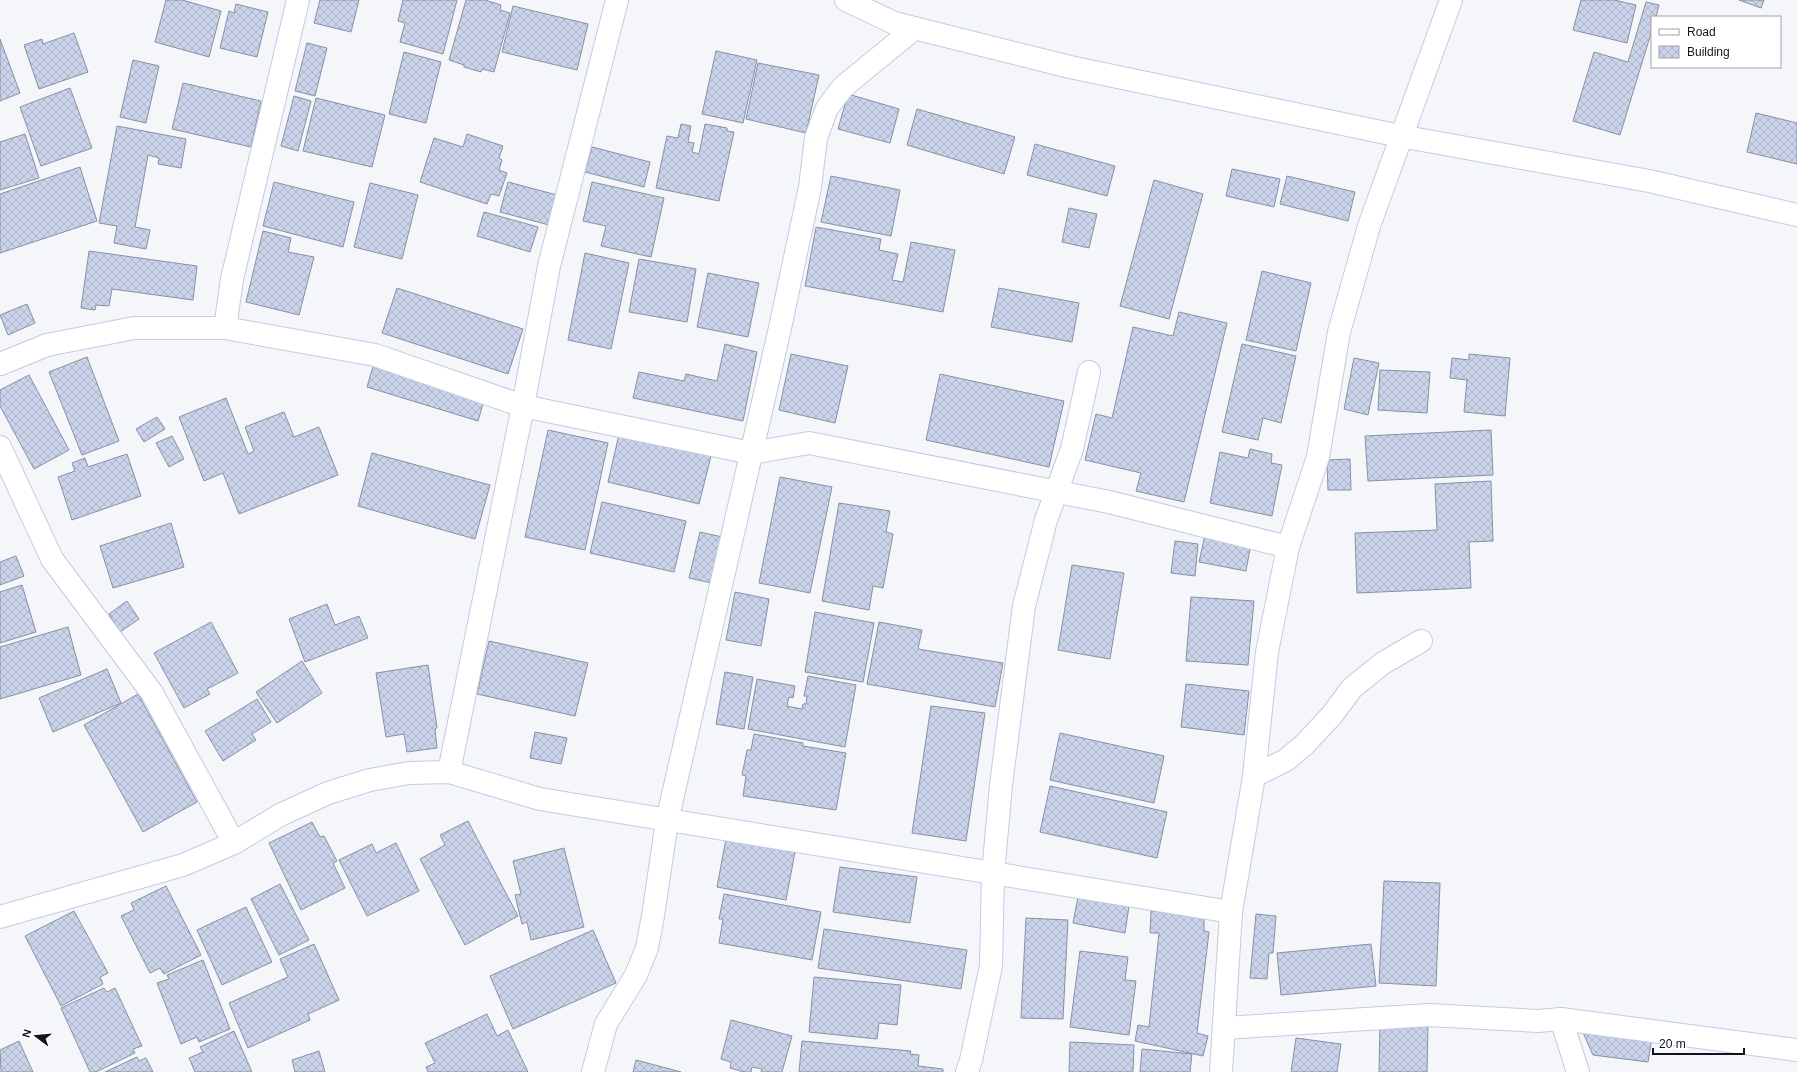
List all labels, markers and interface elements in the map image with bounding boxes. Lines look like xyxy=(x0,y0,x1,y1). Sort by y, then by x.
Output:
legend xyxy=(1651,16,1781,68)
text: Road xyxy=(1687,25,1716,39)
text: Building xyxy=(1687,45,1730,59)
north arrow xyxy=(16,1016,56,1056)
text: N xyxy=(20,1028,33,1039)
scale bar xyxy=(1653,1030,1744,1056)
text: 20 m xyxy=(1659,1037,1686,1051)

